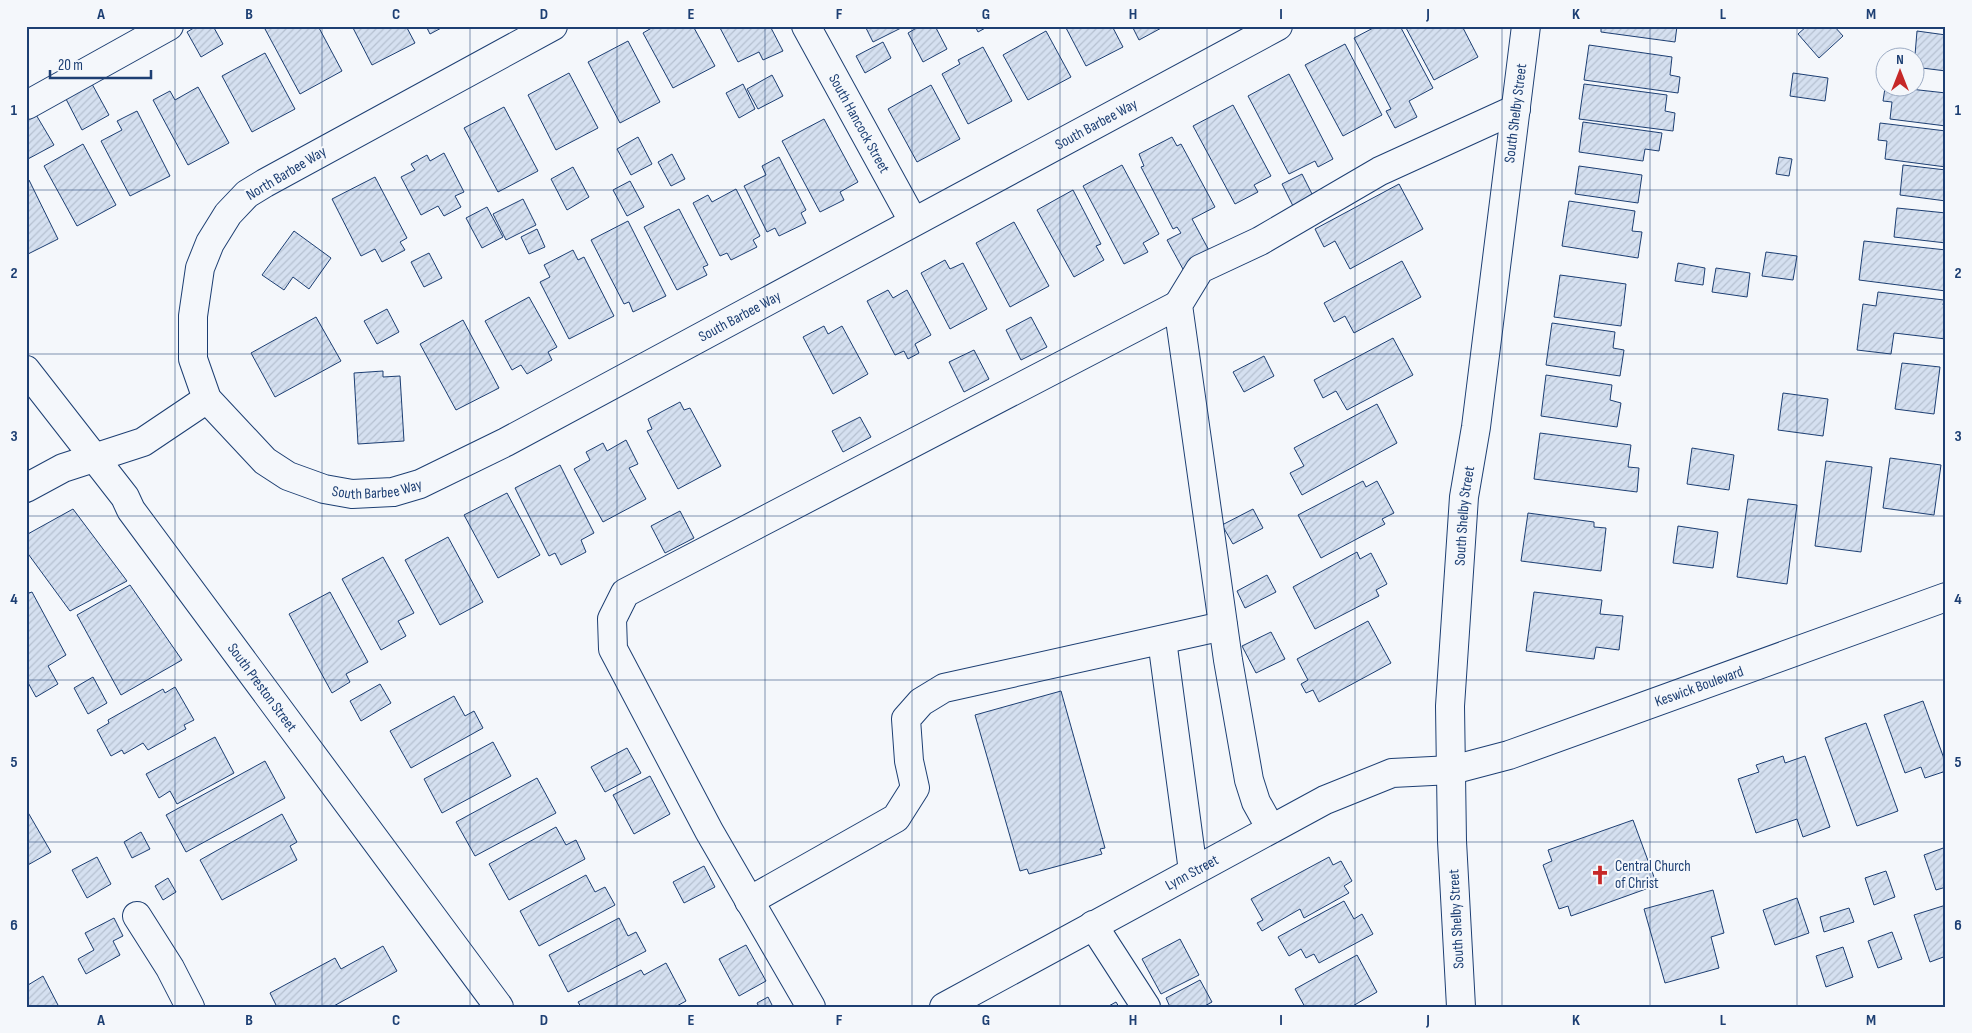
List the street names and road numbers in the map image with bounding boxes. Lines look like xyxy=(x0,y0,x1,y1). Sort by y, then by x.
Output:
street label: South Shelby Street xyxy=(1500,62,1531,164)
street label: South Hancock Street xyxy=(824,71,894,177)
street label: South Barbee Way xyxy=(1052,94,1141,154)
street label: North Barbee Way xyxy=(243,142,330,205)
street label: South Barbee Way xyxy=(695,287,784,346)
street label: South Shelby Street xyxy=(1450,464,1479,566)
street label: South Barbee Way xyxy=(330,475,424,504)
street label: South Preston Street xyxy=(223,640,301,736)
street label: Keswick Boulevard xyxy=(1652,662,1746,712)
street label: Lynn Street xyxy=(1162,850,1222,895)
street label: South Shelby Street xyxy=(1444,868,1469,969)

